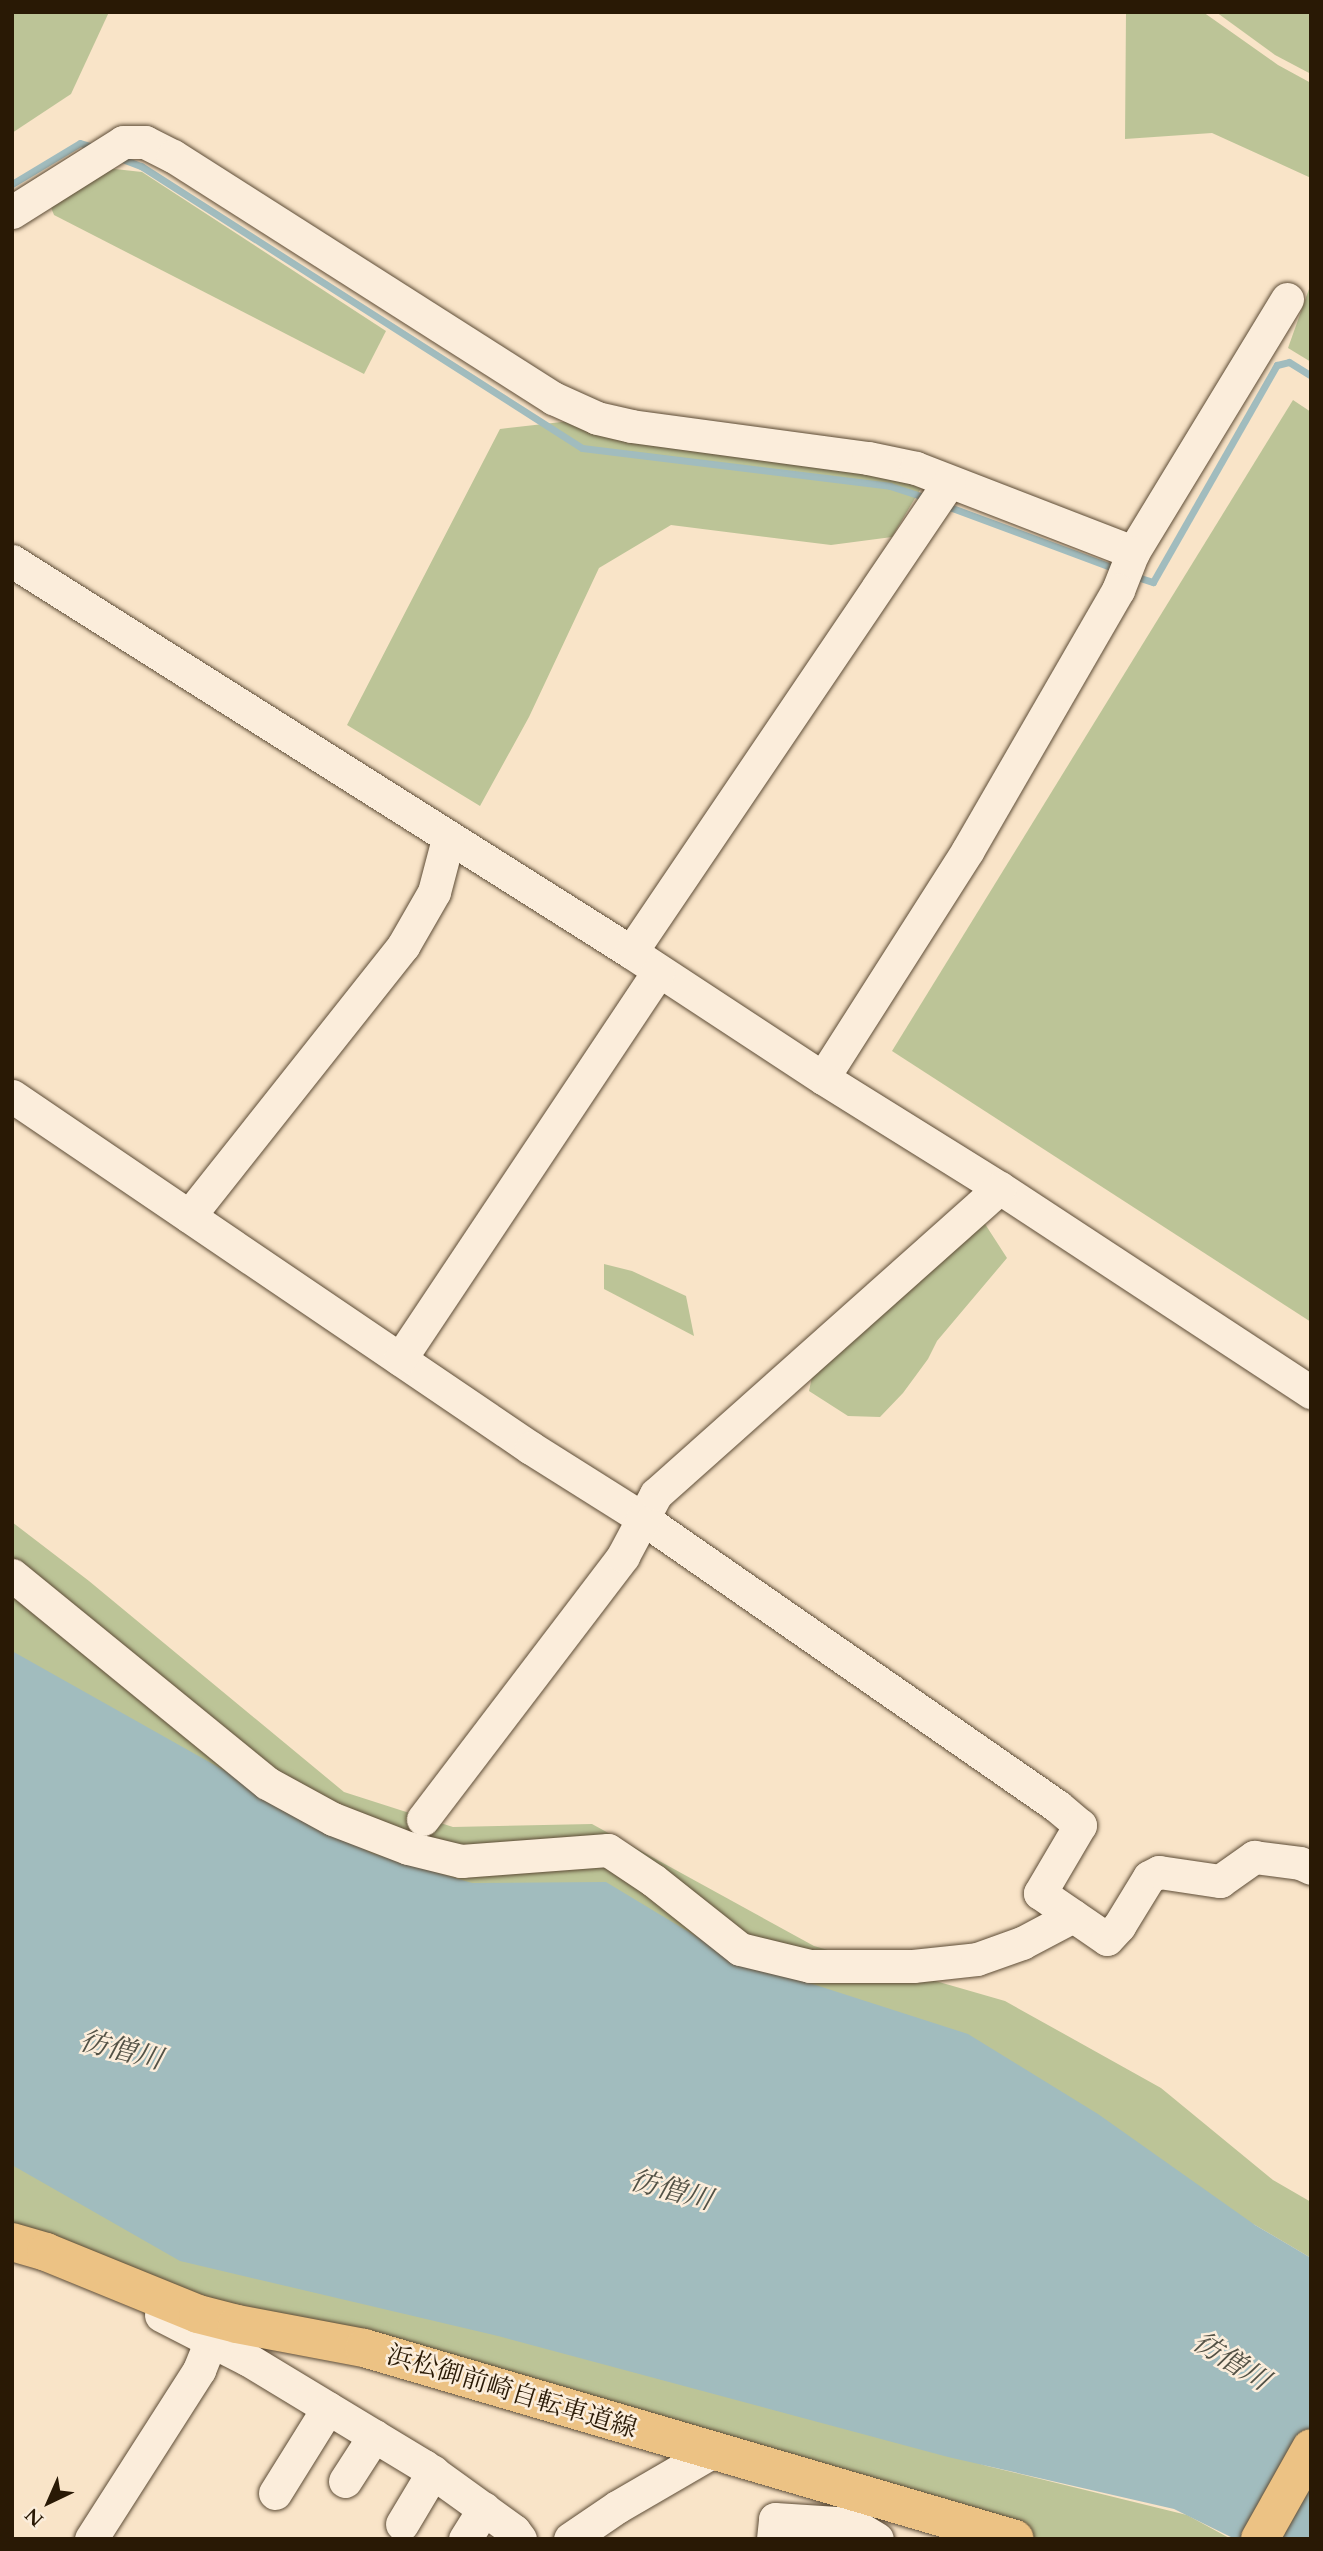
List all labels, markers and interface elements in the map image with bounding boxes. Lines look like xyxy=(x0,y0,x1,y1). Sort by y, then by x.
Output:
water label: 彷僧川 xyxy=(76,2024,166,2076)
water label: 彷僧川 xyxy=(626,2163,716,2217)
water label: 彷僧川 xyxy=(1186,2324,1276,2398)
street label: 浜松御前崎自転車道線 xyxy=(383,2339,641,2445)
north arrow xyxy=(14,2467,84,2537)
text: N xyxy=(19,2502,49,2532)

